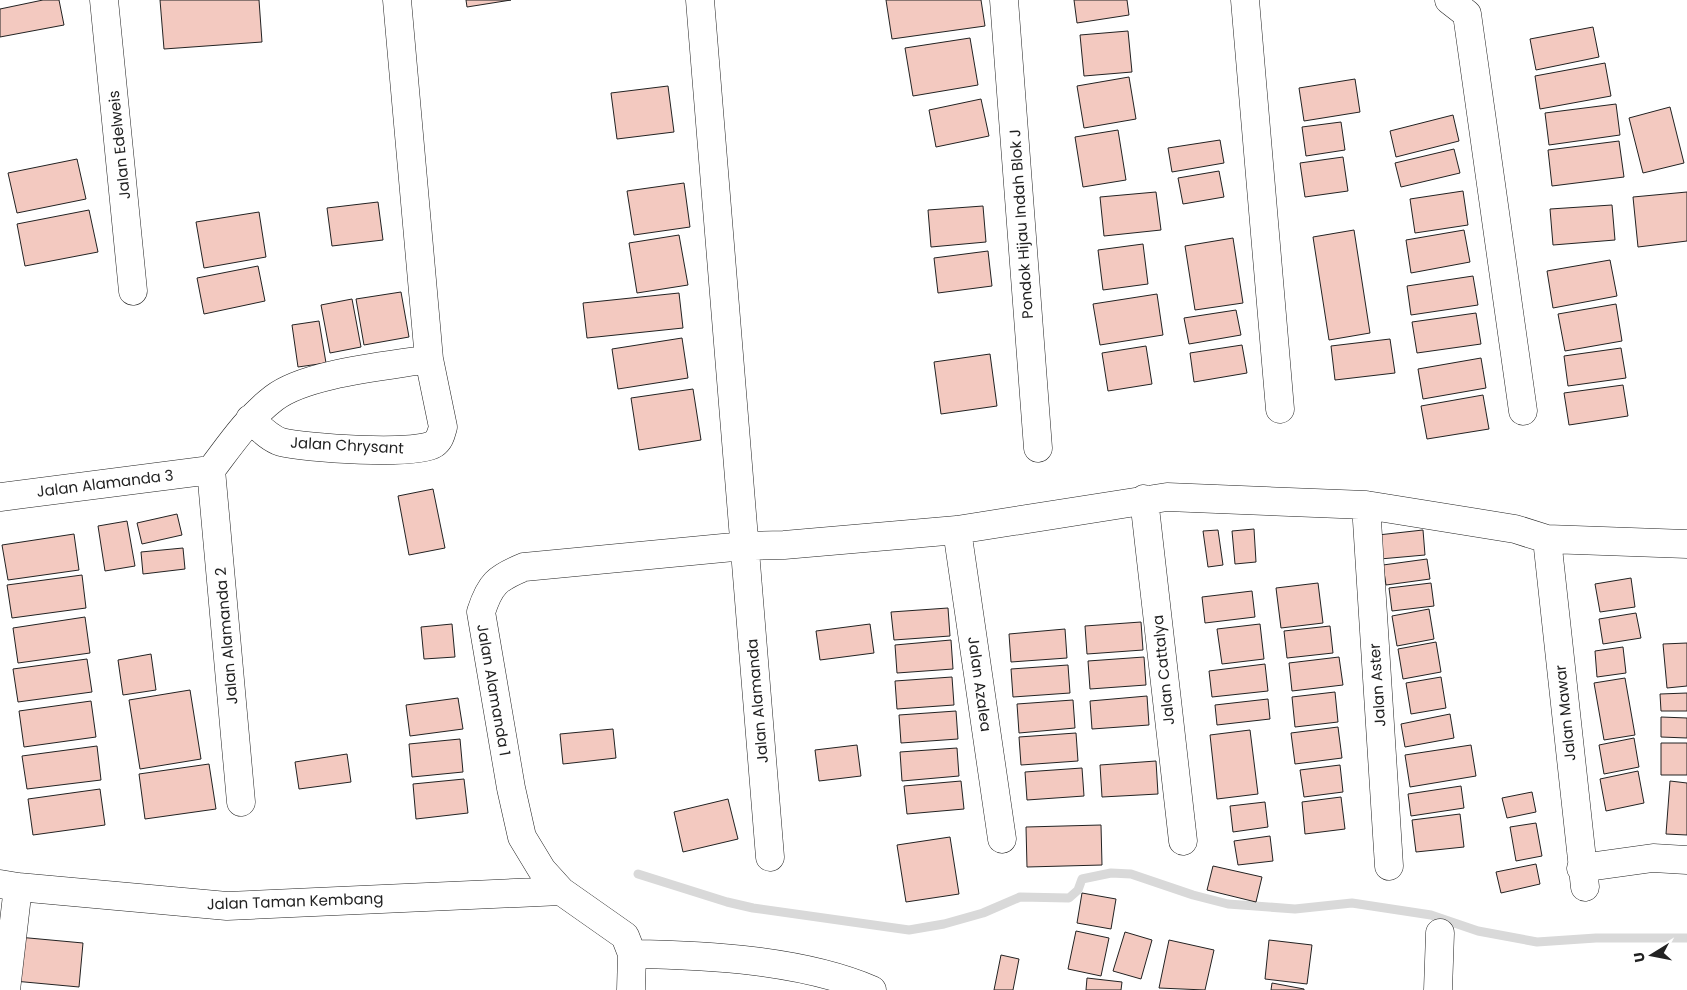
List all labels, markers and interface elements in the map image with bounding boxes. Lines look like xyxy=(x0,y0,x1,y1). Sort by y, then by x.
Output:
street label: Jalan Edelweis xyxy=(103,89,135,201)
street label: Pondok Hijau Indah Blok J xyxy=(1004,128,1038,320)
street label: Jalan Chrysant xyxy=(290,432,404,458)
street label: Jalan Alamanda 3 xyxy=(35,464,175,502)
street label: Jalan Alamanda 2 xyxy=(210,567,242,705)
street label: Jalan Cattalya xyxy=(1147,614,1179,726)
street label: Jalan Alamanda 1 xyxy=(472,622,516,758)
street label: Jalan Azalea xyxy=(963,635,997,733)
street label: Jalan Alamanda xyxy=(741,638,773,764)
street label: Jalan Aster xyxy=(1364,642,1390,728)
street label: Jalan Mawar xyxy=(1549,663,1580,762)
street label: Jalan Taman Kembang xyxy=(206,887,384,915)
north arrow xyxy=(1627,930,1677,980)
text: U xyxy=(1628,951,1650,964)

